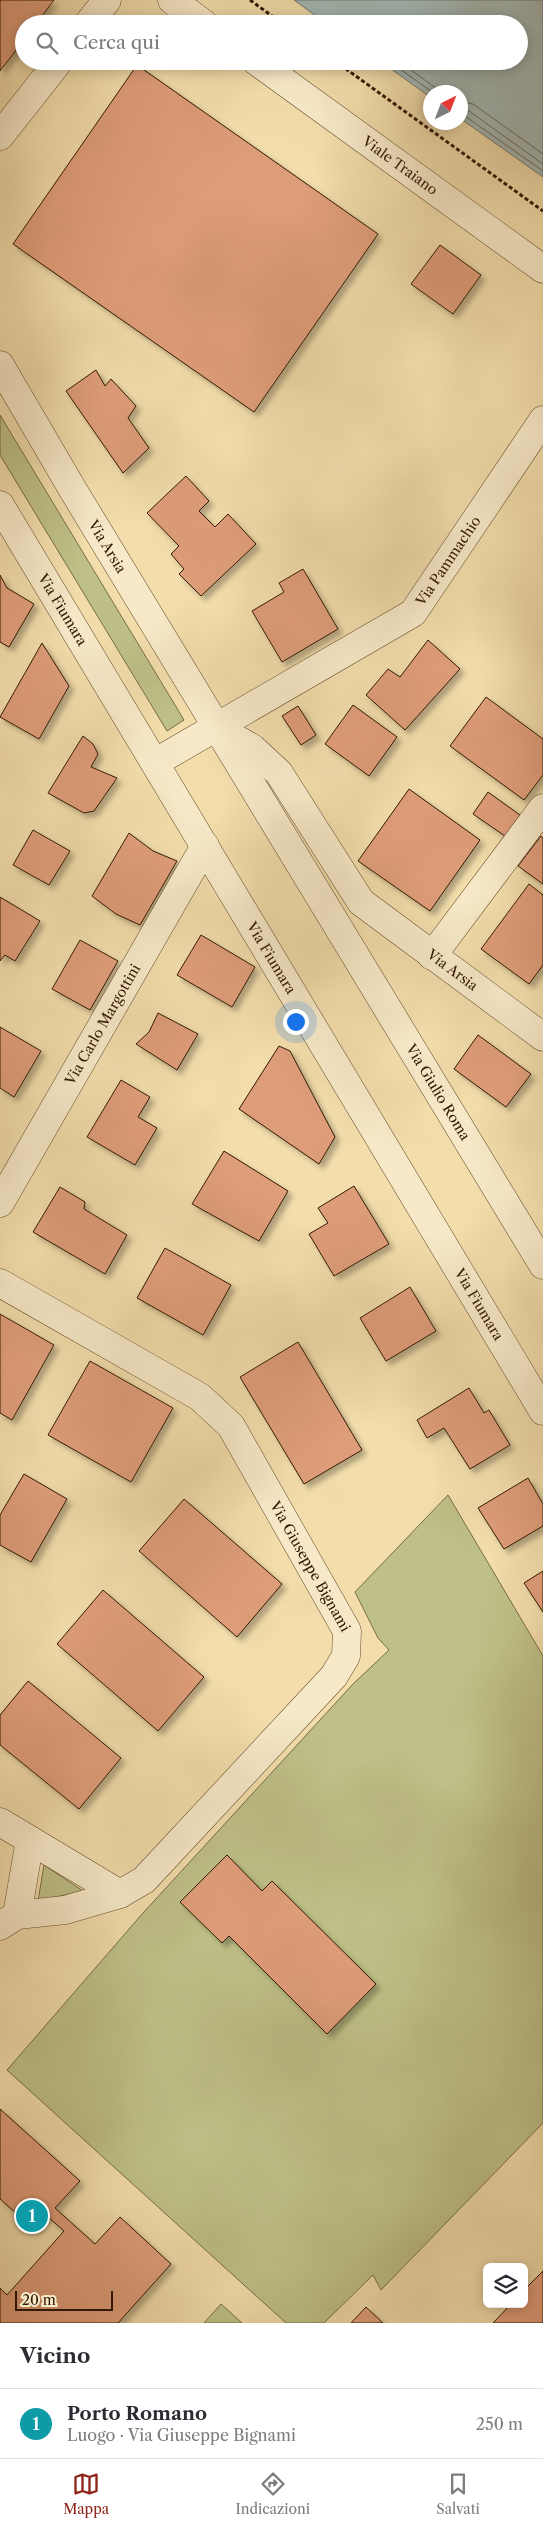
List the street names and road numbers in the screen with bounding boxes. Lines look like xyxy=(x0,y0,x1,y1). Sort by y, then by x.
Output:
street label: Viale Traiano xyxy=(358,131,441,199)
street label: Via Pammachio xyxy=(411,513,485,610)
street label: Via Arsia xyxy=(84,516,131,577)
street label: Via Fiumara xyxy=(34,569,92,650)
street label: Via Fiumara xyxy=(242,918,300,998)
street label: Via Arsia xyxy=(423,945,482,995)
street label: Via Carlo Margottini xyxy=(60,961,144,1089)
street label: Via Giulio Roma xyxy=(402,1040,475,1144)
street label: Via Fiumara xyxy=(450,1264,508,1344)
street label: Via Giuseppe Bignami xyxy=(266,1497,355,1635)

